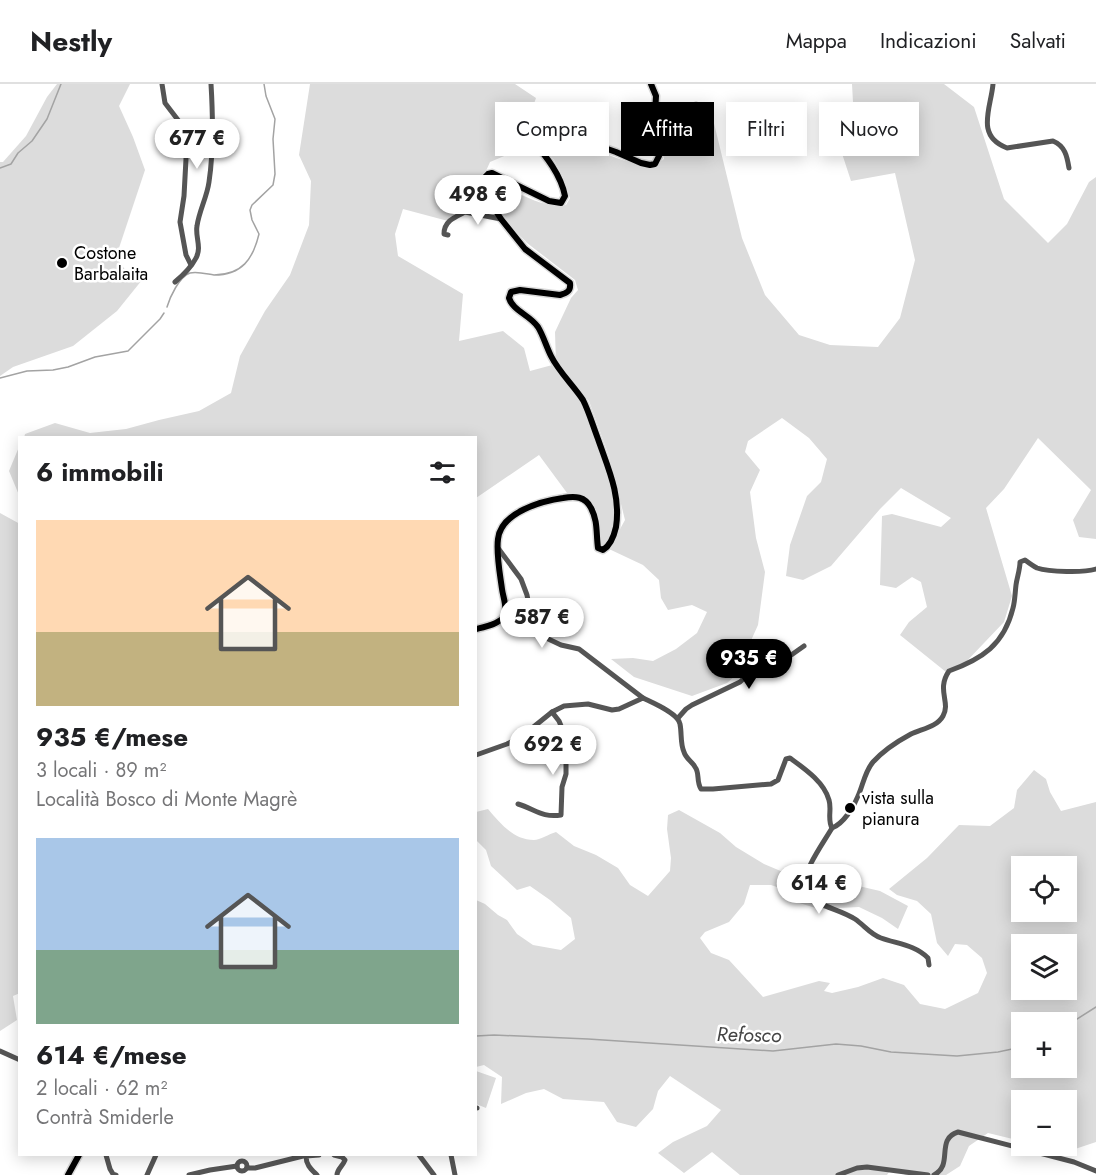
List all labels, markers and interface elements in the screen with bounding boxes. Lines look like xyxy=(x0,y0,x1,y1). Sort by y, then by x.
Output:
text: Nestly xyxy=(30,21,112,62)
text: Mappa xyxy=(786,26,847,56)
text: Indicazioni xyxy=(880,26,977,56)
text: Salvati xyxy=(1010,26,1066,56)
chip: Compra xyxy=(495,102,609,156)
chip: Affitta xyxy=(621,102,714,156)
chip: Filtri xyxy=(726,102,807,156)
chip: Nuovo xyxy=(819,102,919,156)
pin: 677 € xyxy=(155,119,239,170)
text: 677 € xyxy=(169,124,225,153)
pin: 498 € xyxy=(436,175,520,226)
text: 498 € xyxy=(449,180,507,209)
place label: Costone Barbalaita xyxy=(74,240,148,287)
marker: Costone Barbalaita xyxy=(55,256,69,270)
text: 6 immobili xyxy=(36,453,164,491)
icon: filters xyxy=(426,456,459,489)
icon: home xyxy=(194,559,302,667)
pin: 587 € xyxy=(500,598,584,649)
text: 587 € xyxy=(514,603,570,632)
pin: 935 € xyxy=(707,639,791,690)
text: 935 € xyxy=(720,644,778,673)
text: 935 €/mese xyxy=(36,718,188,756)
pin: 692 € xyxy=(511,725,595,776)
text: 692 € xyxy=(524,730,582,759)
text: 3 locali · 89 m² xyxy=(36,756,166,785)
text: Località Bosco di Monte Magrè xyxy=(36,785,297,814)
place label: vista sulla pianura xyxy=(862,785,934,832)
marker: vista sulla pianura xyxy=(843,801,857,815)
map controls xyxy=(1011,856,1077,1156)
button: locate xyxy=(1011,856,1077,922)
pin: 614 € xyxy=(777,864,861,915)
text: 614 € xyxy=(791,869,847,898)
icon: home xyxy=(194,877,302,985)
button: layers xyxy=(1011,934,1077,1000)
button: + xyxy=(1011,1012,1077,1078)
water label: Refosco xyxy=(716,1020,782,1050)
text: 614 €/mese xyxy=(36,1036,187,1074)
text: 2 locali · 62 m² xyxy=(36,1074,167,1103)
button: − xyxy=(1011,1090,1077,1156)
text: Contrà Smiderle xyxy=(36,1103,174,1132)

